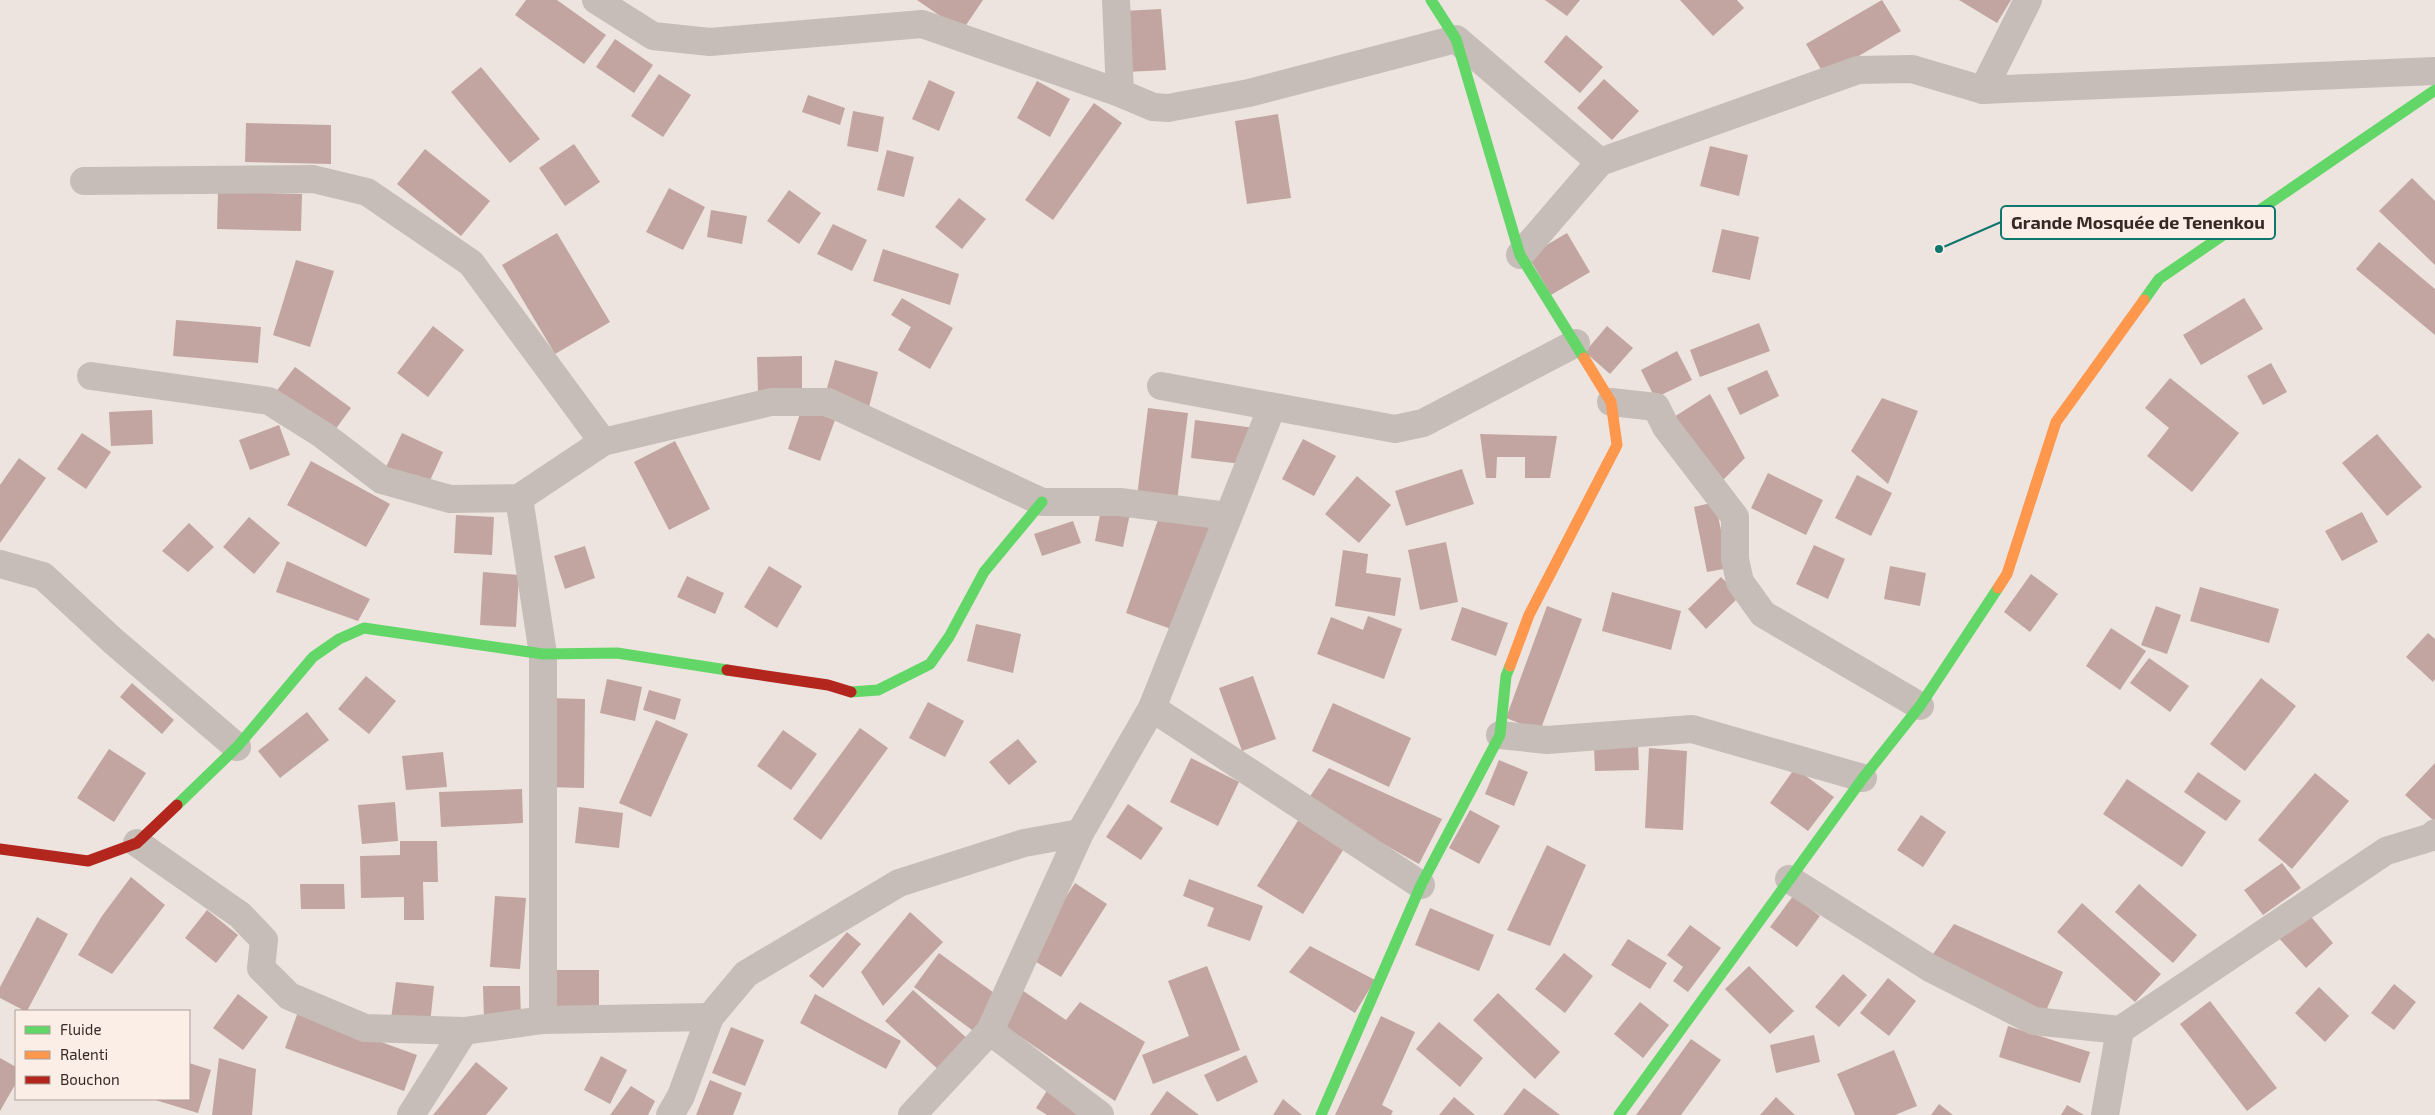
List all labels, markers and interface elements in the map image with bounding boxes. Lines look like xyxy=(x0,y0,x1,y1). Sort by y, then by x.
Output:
callout: Grande Mosquée de Tenenkou xyxy=(2001,206,2275,239)
text: Grande Mosquée de Tenenkou xyxy=(2011,211,2265,233)
legend xyxy=(15,1010,190,1100)
text: Fluide xyxy=(60,1020,101,1038)
text: Ralenti xyxy=(60,1045,108,1063)
text: Bouchon xyxy=(60,1070,120,1088)

